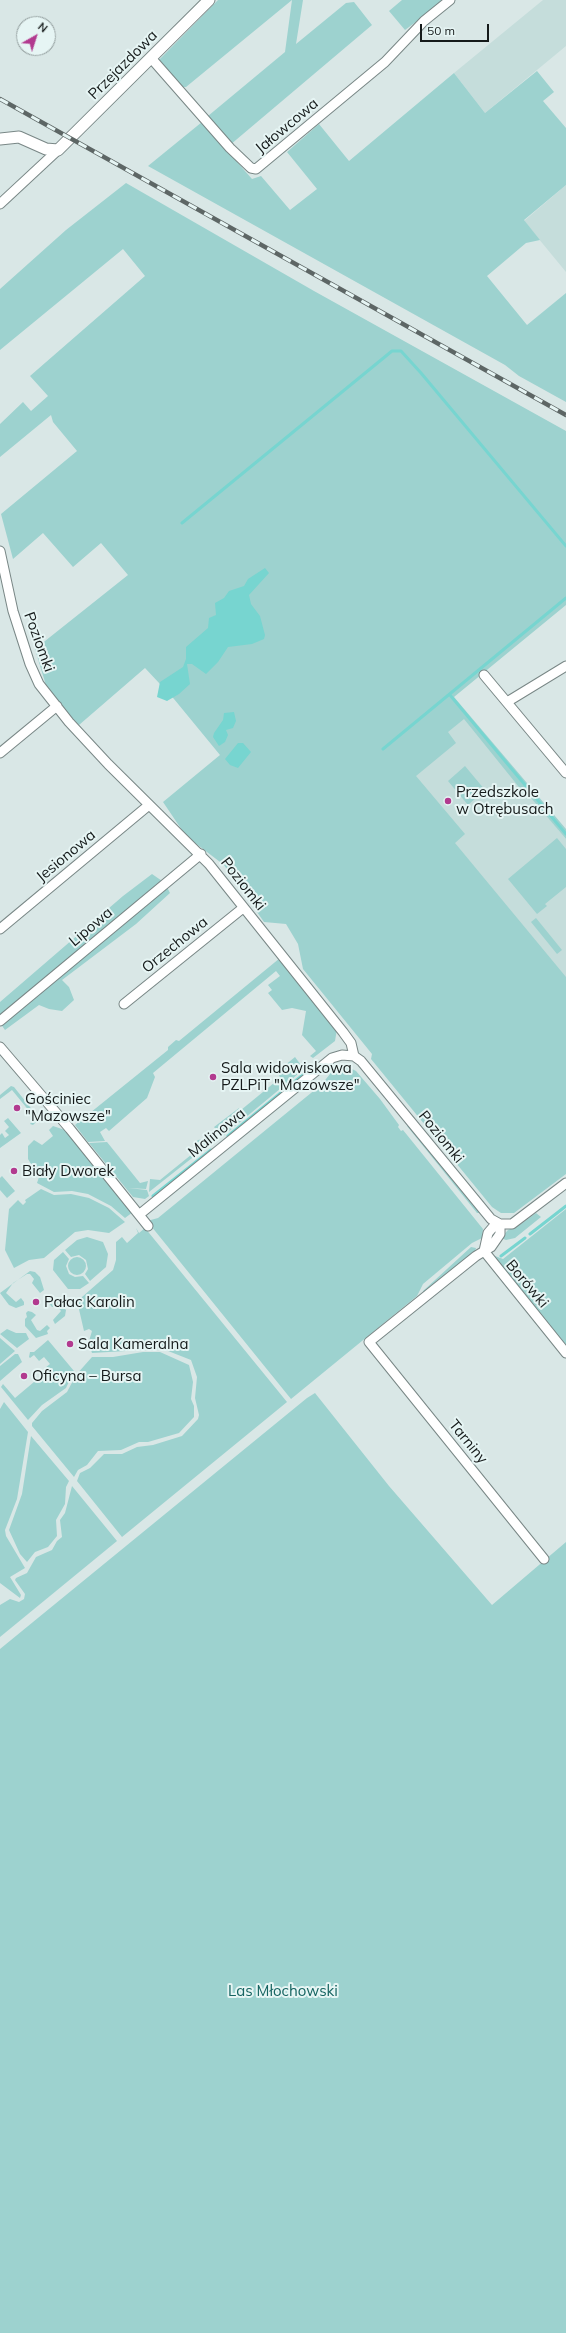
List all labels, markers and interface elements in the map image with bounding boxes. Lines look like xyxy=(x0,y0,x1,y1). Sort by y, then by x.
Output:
north arrow xyxy=(16,16,56,56)
scale bar xyxy=(422,16,491,42)
text: N xyxy=(35,19,51,36)
text: 50 m xyxy=(427,23,455,38)
street label: Przejazdowa xyxy=(85,27,161,103)
street label: Jałowcowa xyxy=(252,95,322,157)
street label: Poziomki xyxy=(20,610,58,674)
place label: Przedszkole w Otrębusach xyxy=(456,783,554,818)
marker: Przedszkole w Otrębusach xyxy=(443,796,453,806)
street label: Jesionowa xyxy=(33,826,99,886)
street label: Poziomki xyxy=(217,854,269,914)
street label: Lipowa xyxy=(66,904,116,950)
street label: Orzechowa xyxy=(138,913,212,977)
place label: Sala widowiskowa PZLPiT "Mazowsze" xyxy=(221,1059,360,1094)
marker: Sala widowiskowa PZLPiT "Mazowsze" xyxy=(208,1072,218,1082)
place label: Gościniec "Mazowsze" xyxy=(25,1090,111,1125)
marker: Gościniec "Mazowsze" xyxy=(12,1103,22,1113)
street label: Malinowa xyxy=(185,1105,249,1161)
street label: Poziomki xyxy=(414,1107,468,1167)
place label: Biały Dworek xyxy=(22,1162,114,1180)
marker: Biały Dworek xyxy=(9,1166,19,1176)
street label: Borówki xyxy=(502,1256,552,1312)
place label: Pałac Karolin xyxy=(44,1293,135,1311)
marker: Pałac Karolin xyxy=(31,1297,41,1307)
place label: Sala Kameralna xyxy=(78,1335,188,1353)
marker: Sala Kameralna xyxy=(65,1339,75,1349)
place label: Oficyna – Bursa xyxy=(32,1367,141,1385)
marker: Oficyna – Bursa xyxy=(19,1371,29,1381)
street label: Tarniny xyxy=(445,1416,491,1468)
park label: Las Młochowski xyxy=(228,1982,338,2000)

